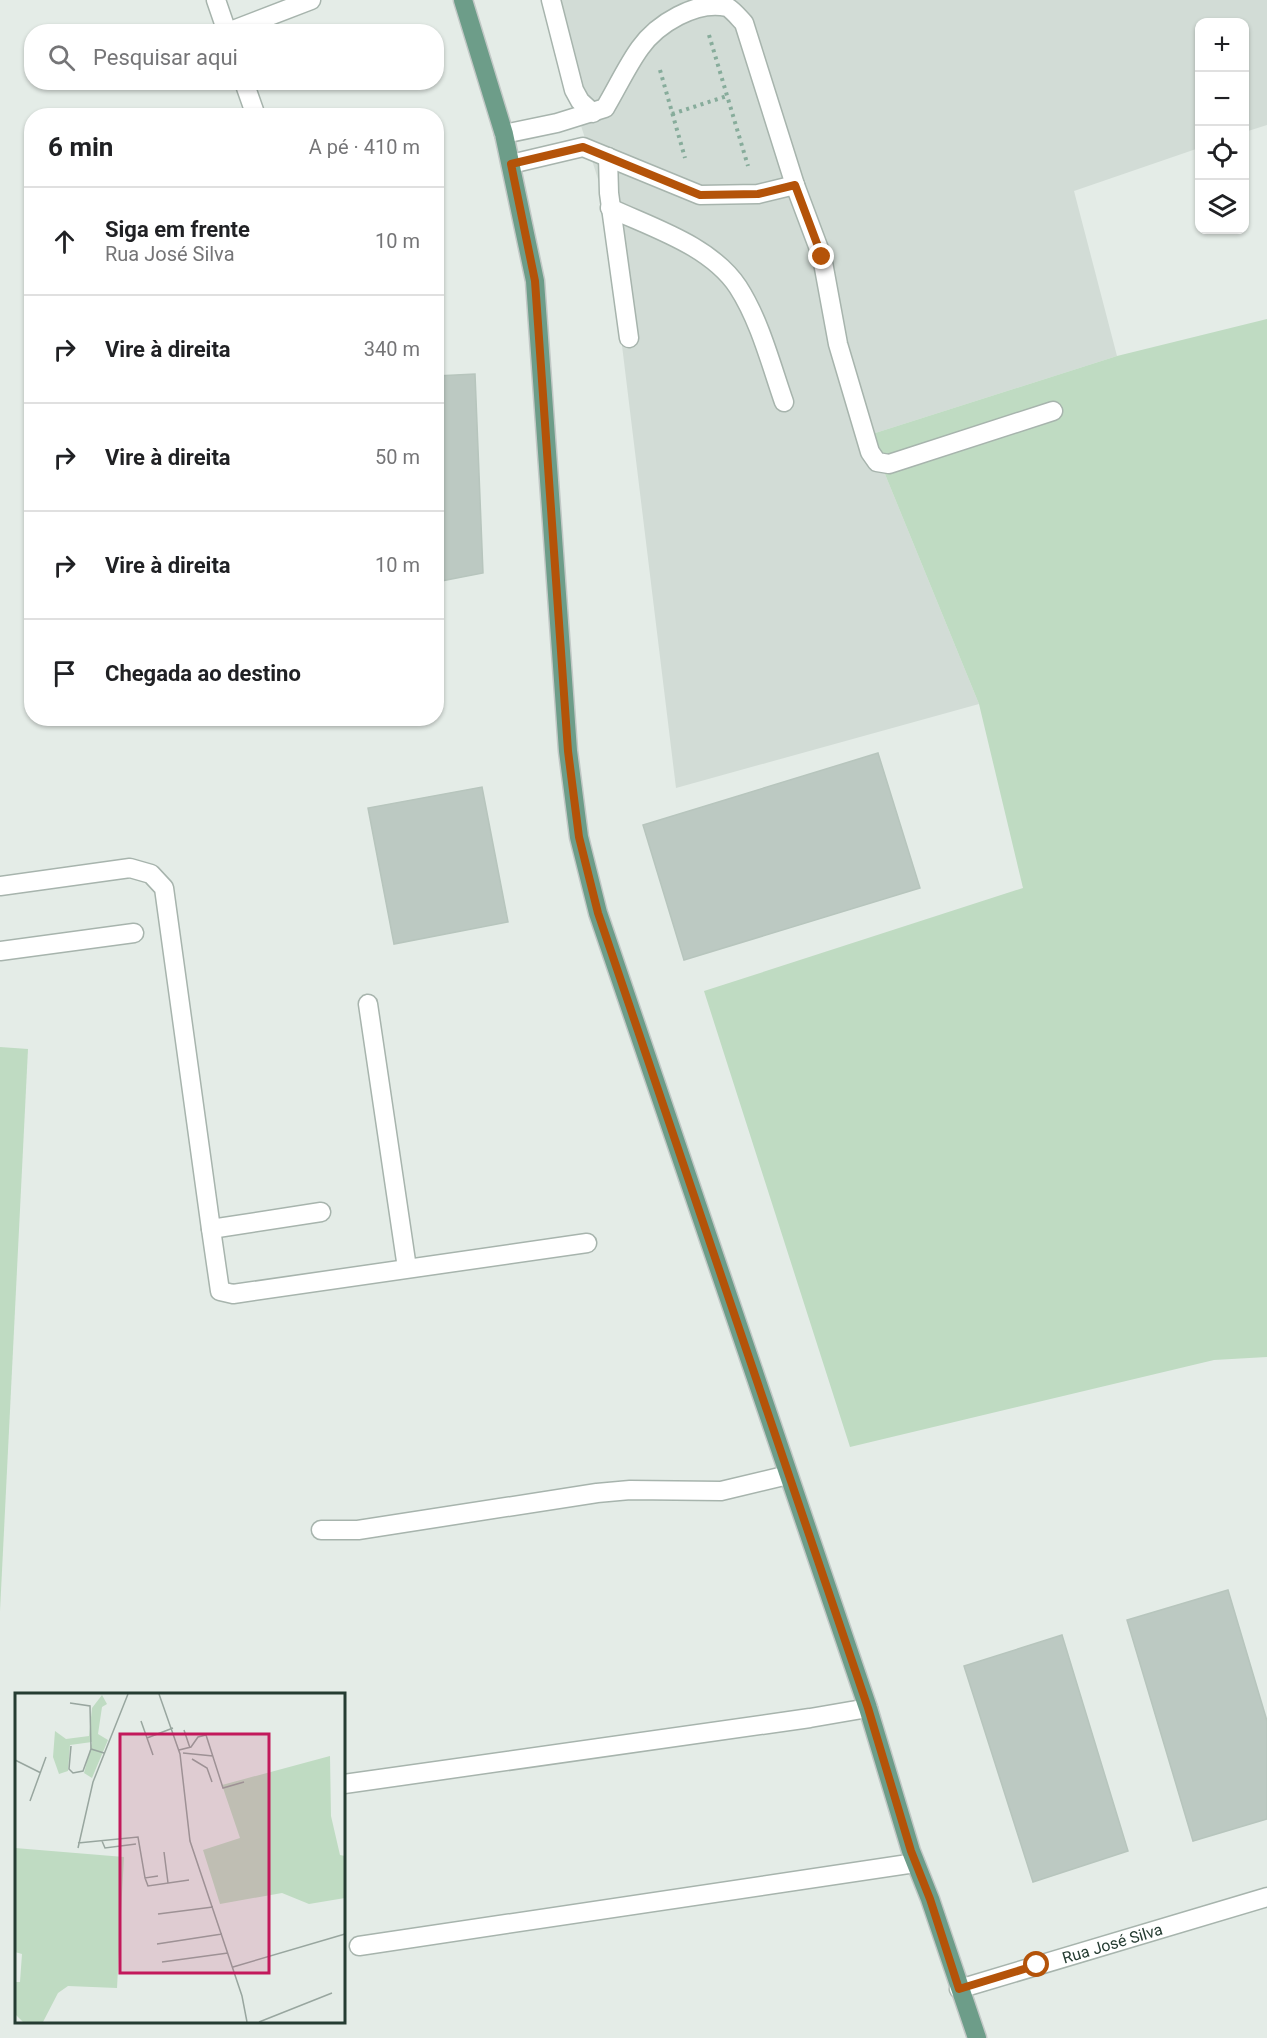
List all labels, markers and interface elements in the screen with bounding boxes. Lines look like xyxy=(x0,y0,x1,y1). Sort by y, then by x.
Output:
map controls xyxy=(1195,18,1249,234)
button: + xyxy=(1195,18,1249,72)
search box xyxy=(24,24,444,90)
icon: search xyxy=(45,41,78,74)
text: Pesquisar aqui xyxy=(93,45,238,70)
button: − xyxy=(1195,72,1249,126)
button: locate xyxy=(1195,126,1249,180)
text: 6 min xyxy=(48,132,113,162)
text: A pé · 410 m xyxy=(309,135,420,159)
button: layers xyxy=(1195,180,1249,234)
text: Siga em frente xyxy=(105,217,250,242)
icon: ahead xyxy=(48,225,81,258)
text: 10 m xyxy=(375,229,420,253)
text: Rua José Silva xyxy=(105,242,235,266)
route end xyxy=(808,243,834,269)
icon: right xyxy=(48,333,81,366)
text: Vire à direita xyxy=(105,337,231,362)
text: 340 m xyxy=(364,337,420,361)
icon: right xyxy=(48,441,81,474)
text: Vire à direita xyxy=(105,445,231,470)
text: 50 m xyxy=(375,445,420,469)
icon: right xyxy=(48,549,81,582)
text: Vire à direita xyxy=(105,553,231,578)
text: 10 m xyxy=(375,553,420,577)
icon: arrive xyxy=(48,657,81,690)
text: Chegada ao destino xyxy=(105,661,301,686)
inset map xyxy=(15,1693,345,2023)
street label: Rua José Silva xyxy=(1060,1919,1165,1967)
route start xyxy=(1023,1951,1049,1977)

